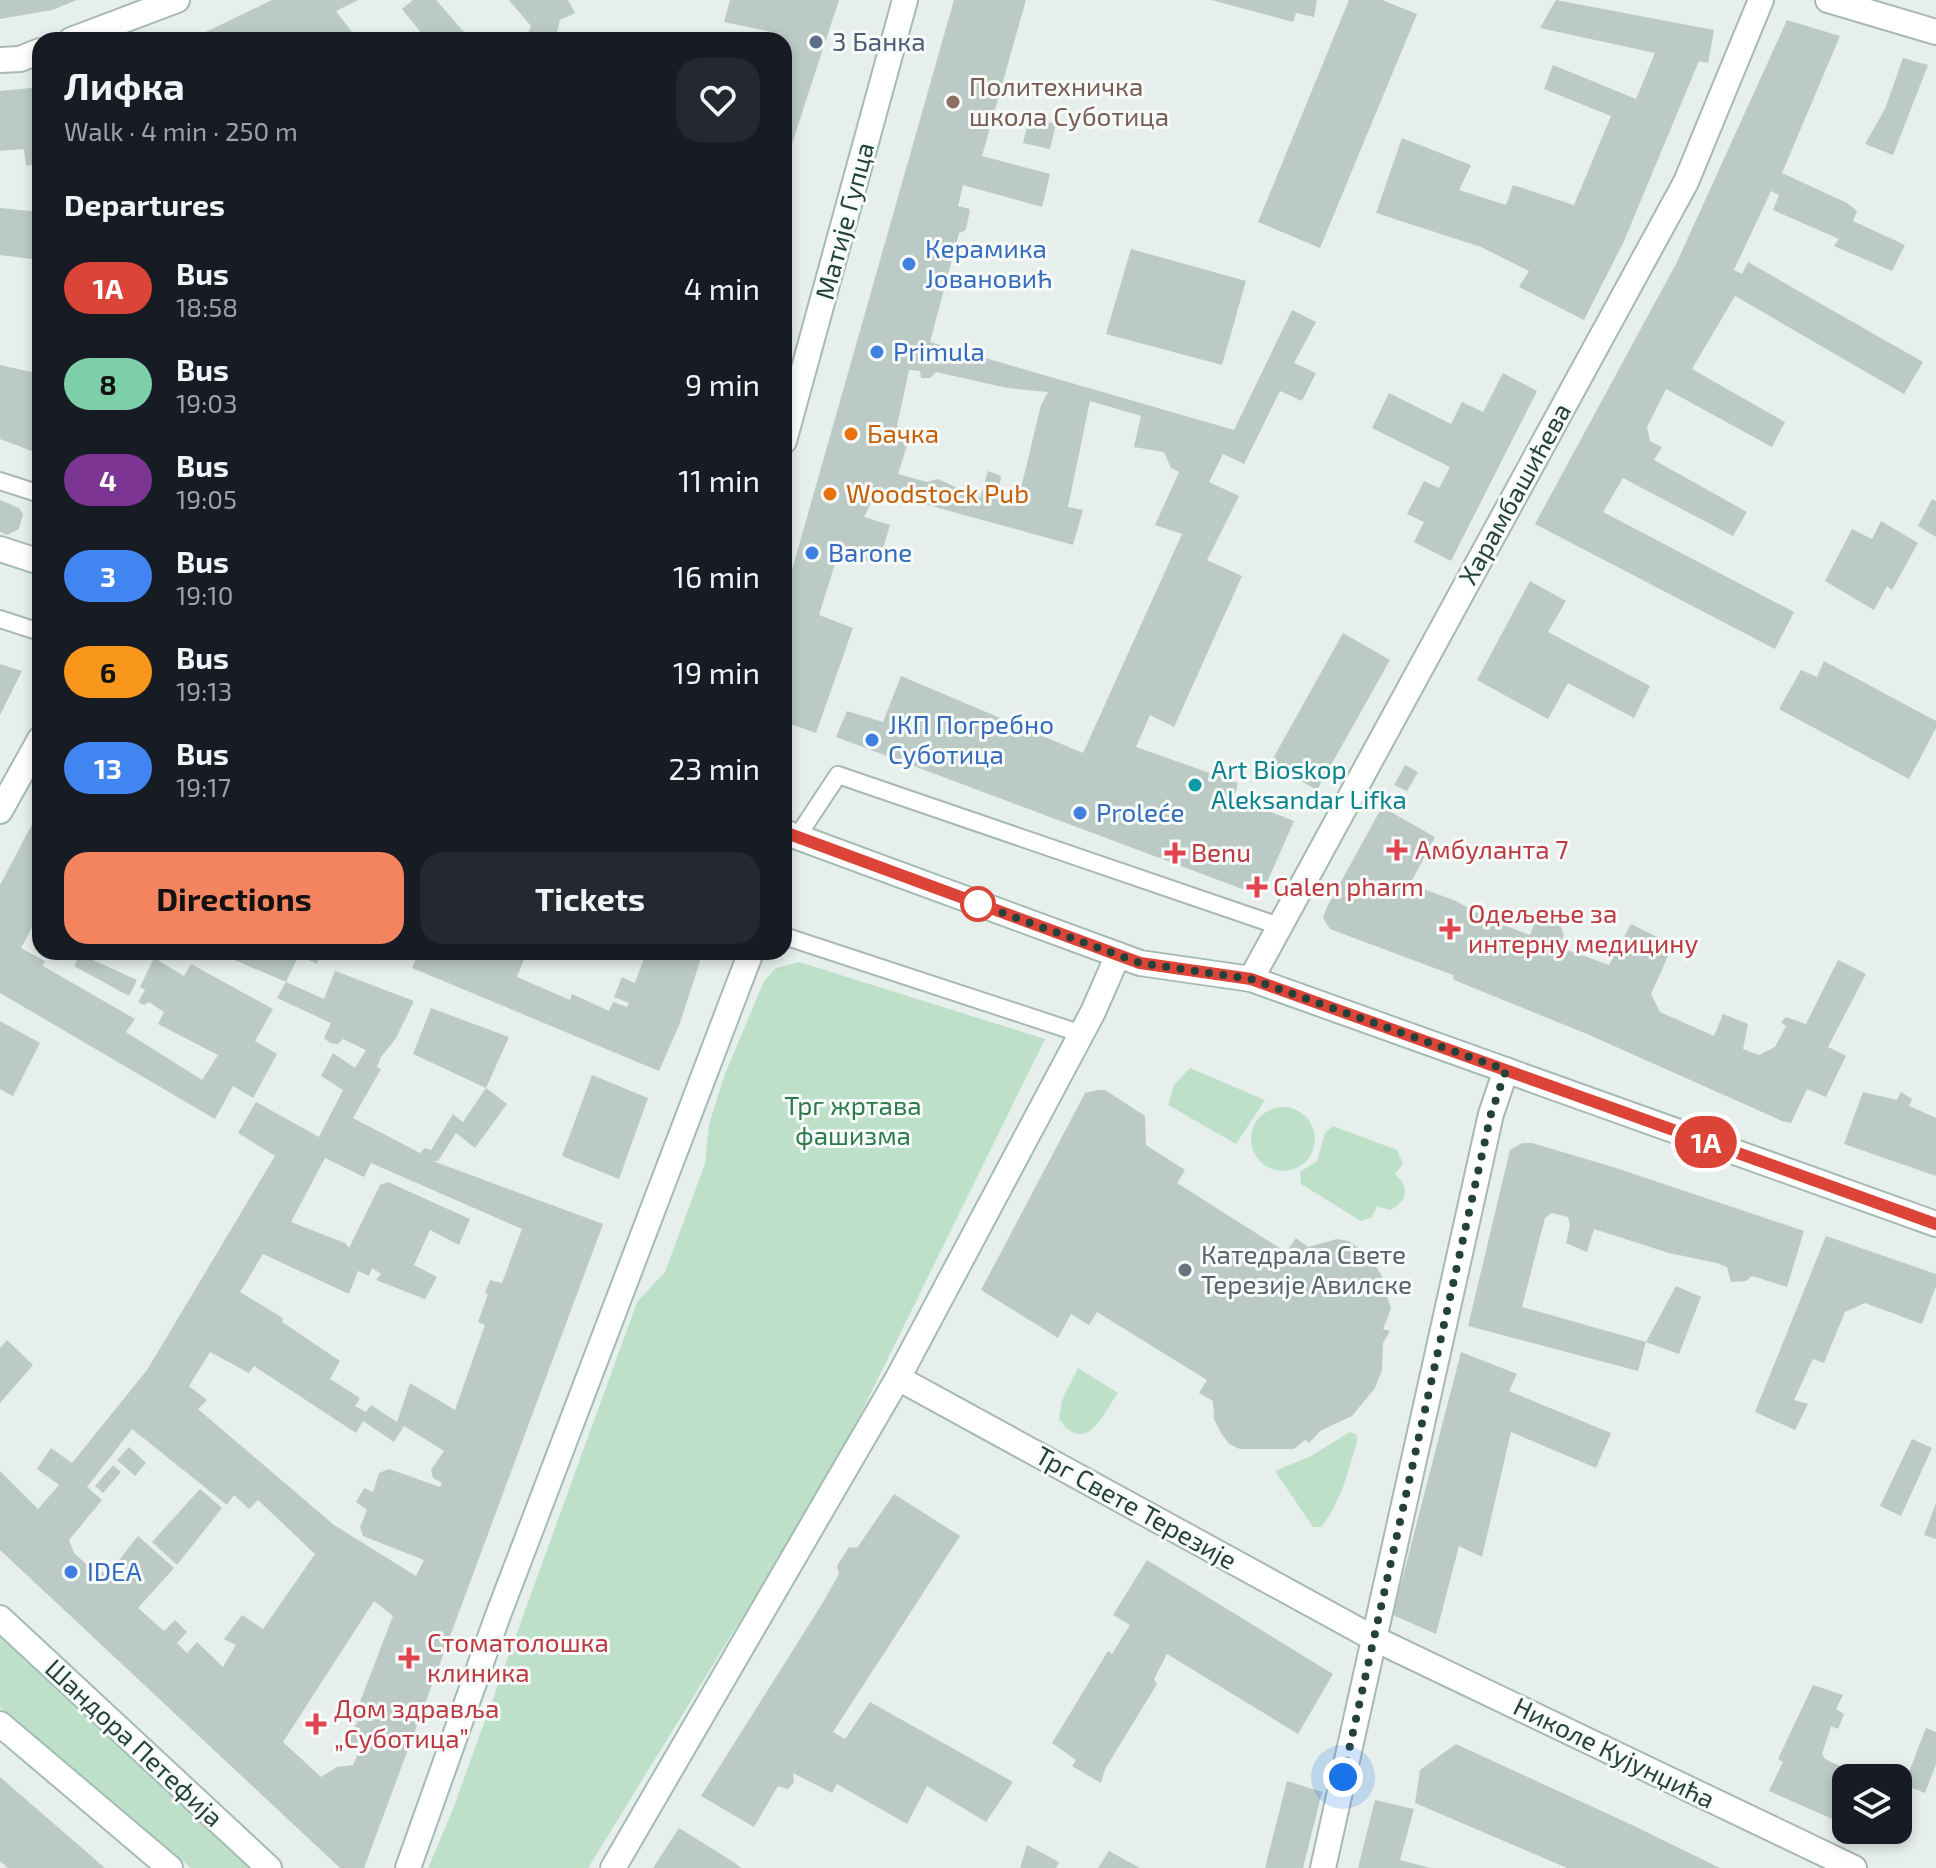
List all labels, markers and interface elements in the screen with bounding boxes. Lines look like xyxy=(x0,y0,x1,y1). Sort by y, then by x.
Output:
place label: 3 Банка xyxy=(832,25,926,56)
marker: 3 Банка xyxy=(807,33,825,51)
button: heart xyxy=(676,58,760,142)
text: Лифка xyxy=(64,62,185,108)
place label: Политехничка школа Суботица xyxy=(969,70,1169,132)
marker: Политехничка школа Суботица xyxy=(944,93,962,111)
text: Walk · 4 min · 250 m xyxy=(64,115,298,146)
street label: Матије Гупца xyxy=(808,139,880,303)
text: Departures xyxy=(64,186,225,222)
place label: Керамика Јовановић xyxy=(925,232,1052,293)
text: Bus xyxy=(176,255,229,291)
marker: Керамика Јовановић xyxy=(900,255,918,273)
text: 4 min xyxy=(684,270,760,306)
text: 1A xyxy=(93,271,123,305)
text: 18:58 xyxy=(176,291,238,322)
place label: Primula xyxy=(893,335,985,366)
marker: Primula xyxy=(868,343,886,361)
text: Bus xyxy=(176,351,229,387)
text: 9 min xyxy=(685,366,760,402)
text: 8 xyxy=(99,367,117,401)
text: 19:03 xyxy=(176,387,238,418)
street label: Харамбашићева xyxy=(1451,397,1576,589)
place label: Бачка xyxy=(867,417,939,448)
marker: Бачка xyxy=(842,425,860,443)
text: Bus xyxy=(176,447,229,483)
text: 11 min xyxy=(678,462,760,498)
text: 4 xyxy=(99,463,117,497)
place label: Woodstock Pub xyxy=(846,477,1029,508)
text: 19:05 xyxy=(176,483,237,514)
marker: Woodstock Pub xyxy=(821,485,839,503)
place label: Barone xyxy=(828,536,912,567)
text: Bus xyxy=(176,543,229,579)
marker: Barone xyxy=(803,544,821,562)
text: 16 min xyxy=(673,558,760,594)
text: 3 xyxy=(100,559,116,593)
text: 19:10 xyxy=(176,579,233,610)
text: Bus xyxy=(176,639,229,675)
text: 19 min xyxy=(673,654,760,690)
text: 6 xyxy=(100,655,116,689)
text: 19:13 xyxy=(176,675,232,706)
place label: ЈКП Погребно Суботица xyxy=(888,708,1054,770)
marker: ЈКП Погребно Суботица xyxy=(863,731,881,749)
text: Bus xyxy=(176,735,229,771)
text: 23 min xyxy=(669,750,760,786)
text: 13 xyxy=(94,751,122,785)
place label: Art Bioskop Aleksandar Lifka xyxy=(1211,753,1407,814)
text: 19:17 xyxy=(176,771,231,802)
marker: Art Bioskop Aleksandar Lifka xyxy=(1186,776,1204,794)
place label: Proleće xyxy=(1096,796,1184,827)
marker: Proleće xyxy=(1071,804,1089,822)
place label: Амбуланта 7 xyxy=(1415,833,1569,865)
place label: Benu xyxy=(1191,836,1251,867)
marker: Амбуланта 7 xyxy=(1386,839,1408,861)
marker: Benu xyxy=(1166,844,1184,862)
button: Directions xyxy=(64,852,404,944)
button: Tickets xyxy=(420,852,760,944)
place label: Galen pharm xyxy=(1273,870,1424,901)
marker: Galen pharm xyxy=(1248,878,1266,896)
unlabelled marker xyxy=(961,887,995,921)
place label: Одељење за интерну медицину xyxy=(1468,897,1698,959)
marker: Одељење за интерну медицину xyxy=(1439,918,1461,940)
park label: Трг жртава фашизма xyxy=(784,1089,922,1150)
line badge: 1A xyxy=(1670,1116,1742,1168)
text: 1A xyxy=(1691,1125,1721,1159)
place label: Катедрала Свете Терезије Авилске xyxy=(1201,1238,1412,1299)
marker: Катедрала Свете Терезије Авилске xyxy=(1176,1261,1194,1279)
street label: Трг Свете Терезије xyxy=(1031,1439,1243,1575)
place label: IDEA xyxy=(87,1555,142,1586)
marker: IDEA xyxy=(62,1563,80,1581)
place label: Стоматолошка клиника xyxy=(427,1626,609,1687)
marker: Стоматолошка клиника xyxy=(398,1647,420,1669)
street label: Шандора Петефија xyxy=(40,1652,230,1832)
street label: Николе Кујунџића xyxy=(1509,1689,1720,1815)
place label: Дом здравља „Суботица” xyxy=(334,1692,499,1754)
marker: Дом здравља „Суботица” xyxy=(305,1713,327,1735)
your location xyxy=(1323,1757,1363,1797)
map controls xyxy=(1832,1764,1912,1844)
button: layers xyxy=(1832,1764,1912,1844)

